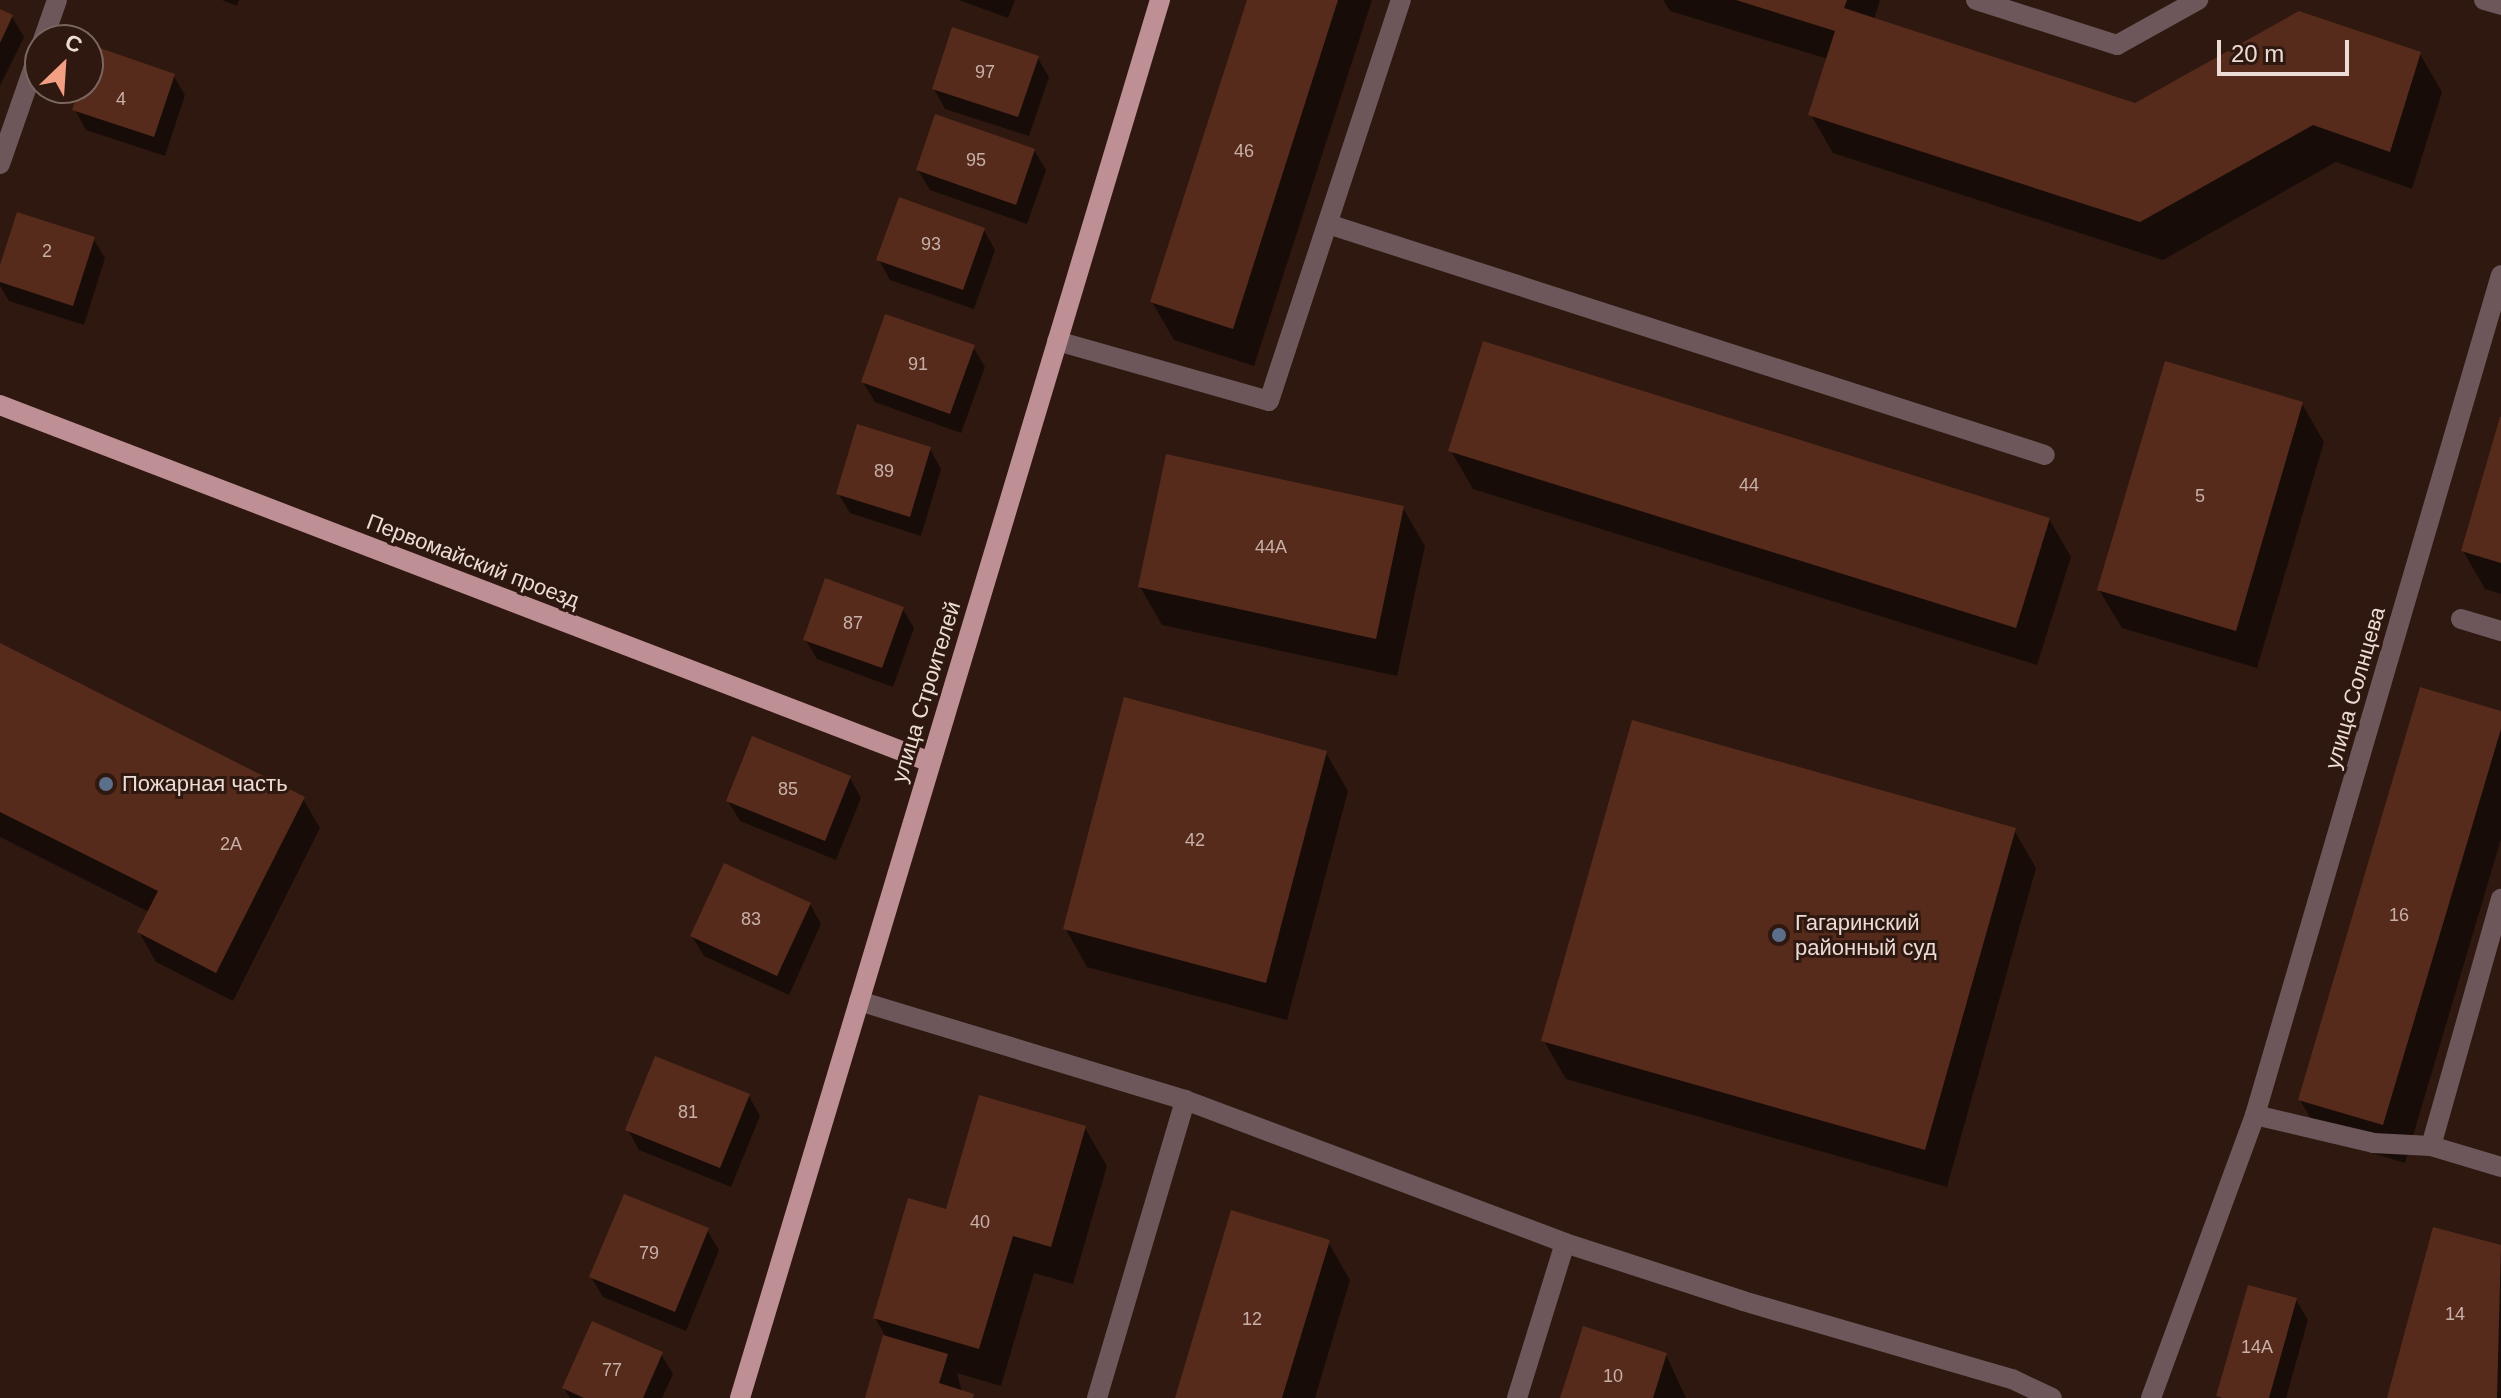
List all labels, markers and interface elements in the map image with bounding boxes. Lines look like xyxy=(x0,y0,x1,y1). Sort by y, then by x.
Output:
north arrow xyxy=(24,24,104,104)
scale bar xyxy=(2221,24,2353,74)
text: С xyxy=(61,29,86,58)
text: 20 m xyxy=(2231,40,2284,67)
house number: 97 xyxy=(975,61,995,83)
house number: 4 xyxy=(116,88,126,110)
house number: 46 xyxy=(1234,140,1254,162)
house number: 95 xyxy=(966,149,986,171)
house number: 93 xyxy=(921,233,941,255)
house number: 2 xyxy=(42,240,52,262)
house number: 91 xyxy=(908,353,928,375)
house number: 89 xyxy=(874,460,894,482)
house number: 44 xyxy=(1739,474,1759,496)
house number: 5 xyxy=(2195,485,2205,507)
street label: Первомайский проезд xyxy=(363,508,583,614)
house number: 44А xyxy=(1255,536,1287,558)
street label: улица Строителей xyxy=(886,598,966,786)
street label: улица Солнцева xyxy=(2319,604,2391,772)
house number: 87 xyxy=(843,612,863,634)
place label: Пожарная часть xyxy=(122,771,288,797)
marker: Пожарная часть xyxy=(97,775,115,793)
house number: 85 xyxy=(778,778,798,800)
house number: 42 xyxy=(1185,829,1205,851)
house number: 2А xyxy=(220,833,242,855)
house number: 16 xyxy=(2389,904,2409,926)
house number: 83 xyxy=(741,908,761,930)
place label: Гагаринский районный суд xyxy=(1795,909,1937,960)
marker: Гагаринский районный суд xyxy=(1770,926,1788,944)
house number: 81 xyxy=(678,1101,698,1123)
house number: 40 xyxy=(970,1211,990,1233)
house number: 79 xyxy=(639,1242,659,1264)
house number: 14 xyxy=(2445,1303,2465,1325)
house number: 12 xyxy=(1242,1308,1262,1330)
house number: 14А xyxy=(2241,1336,2273,1358)
house number: 77 xyxy=(602,1359,622,1381)
house number: 10 xyxy=(1603,1365,1623,1387)

